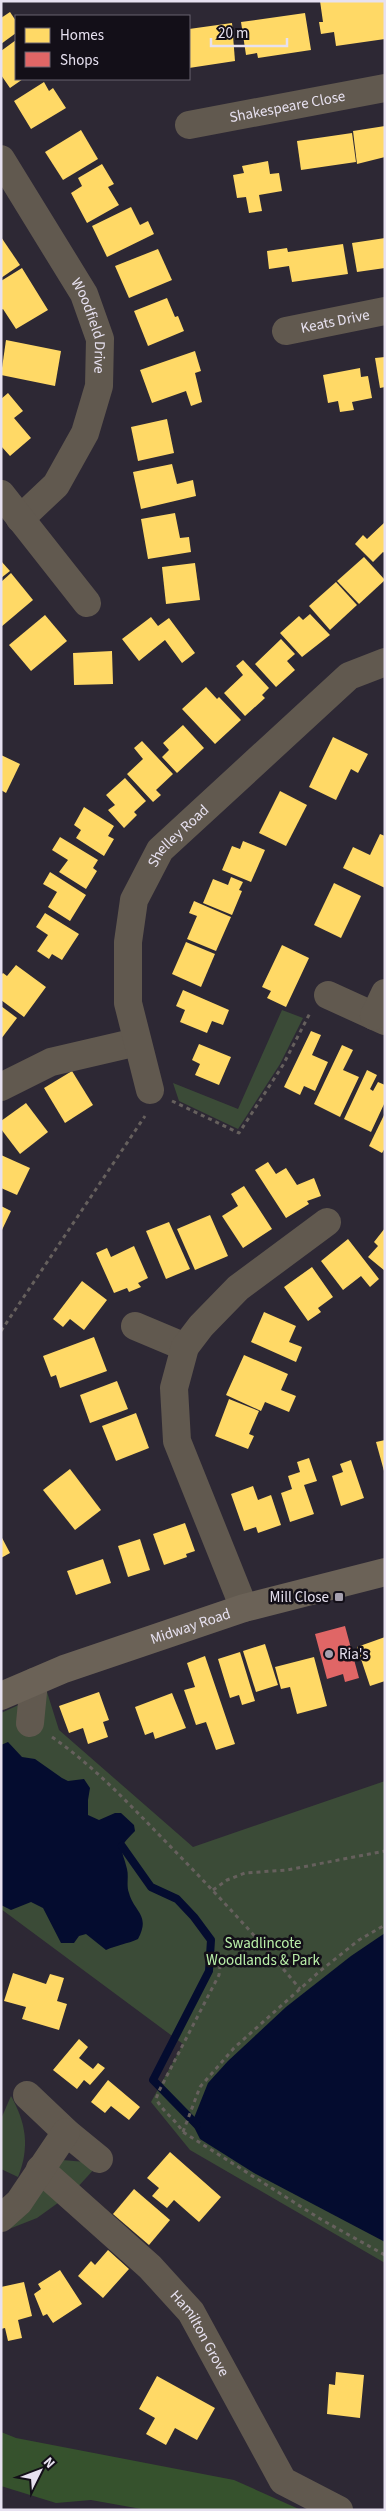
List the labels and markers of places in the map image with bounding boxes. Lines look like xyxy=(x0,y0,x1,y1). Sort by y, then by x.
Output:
place label: Mill Close xyxy=(270,1587,329,1608)
marker: Mill Close xyxy=(333,1591,345,1603)
place label: Ria's xyxy=(339,1644,369,1665)
marker: Ria's xyxy=(323,1648,335,1660)

